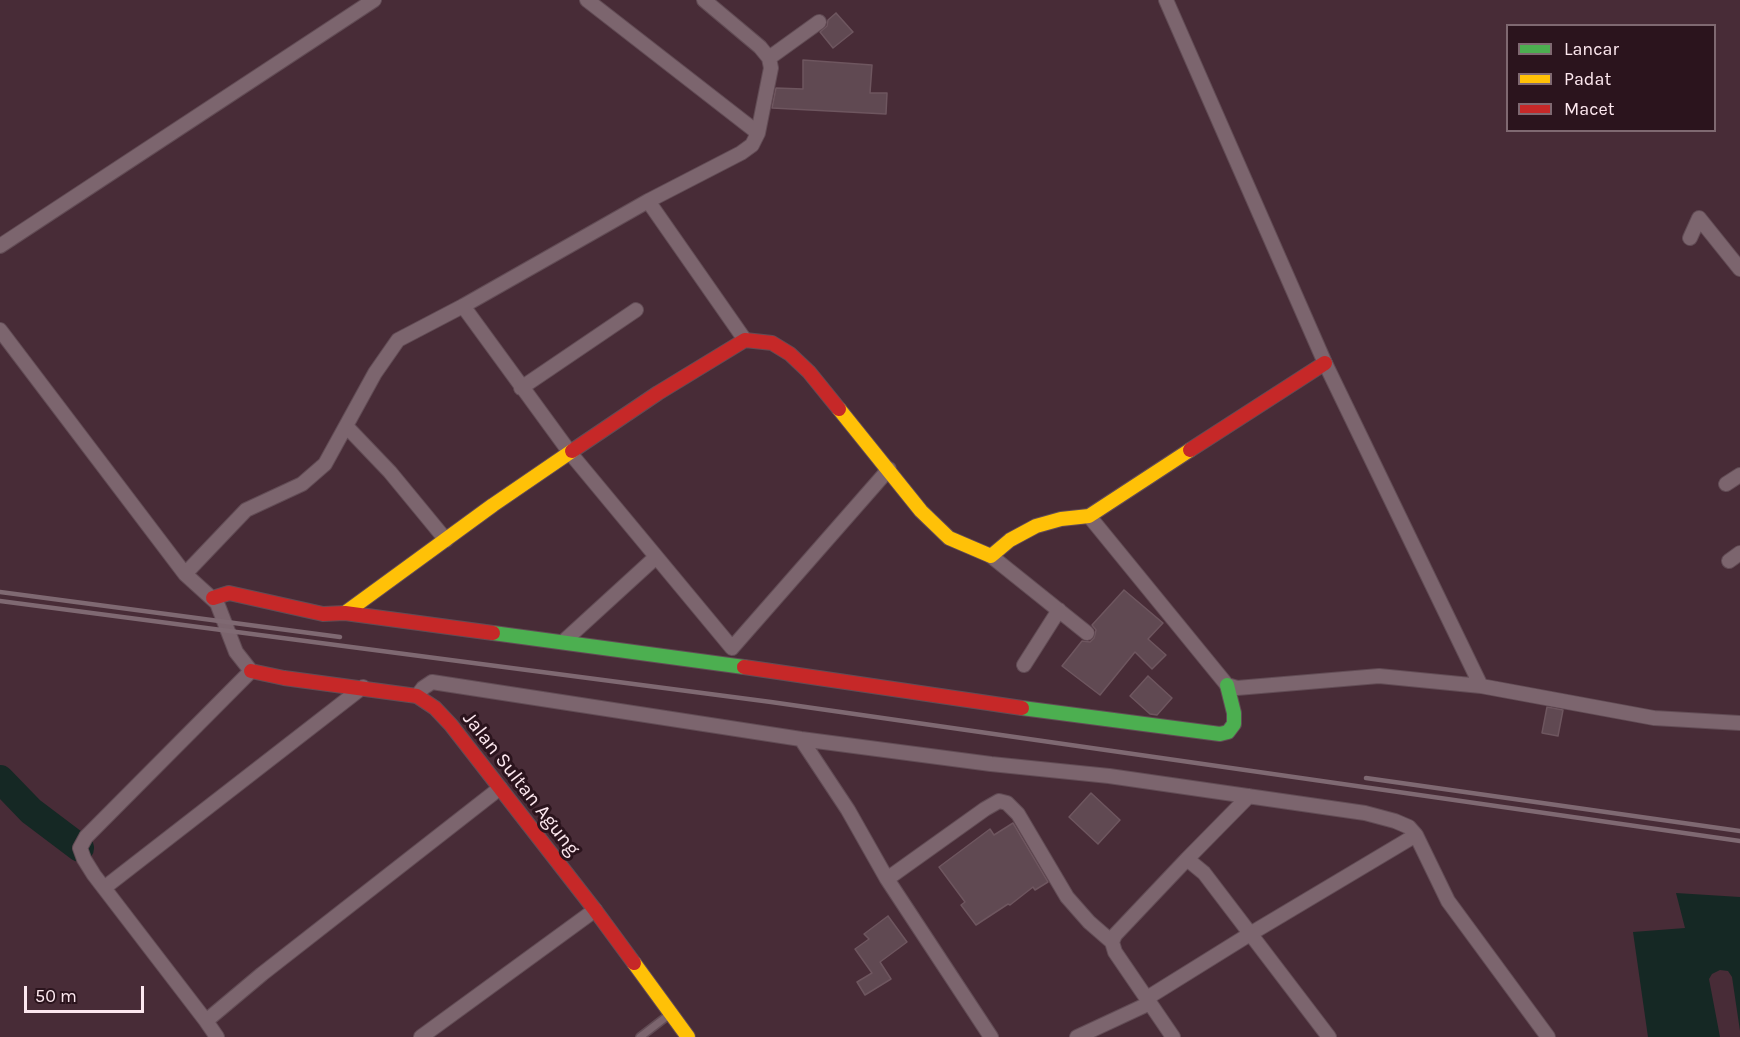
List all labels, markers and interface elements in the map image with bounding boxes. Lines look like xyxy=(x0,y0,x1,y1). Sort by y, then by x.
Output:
legend xyxy=(1506,24,1716,132)
text: Lancar xyxy=(1564,38,1619,60)
text: Padat xyxy=(1564,68,1611,90)
text: Macet xyxy=(1564,98,1614,120)
street label: Jalan Sultan Agung xyxy=(457,707,585,861)
scale bar xyxy=(27,974,147,1012)
text: 50 m xyxy=(35,985,77,1007)

